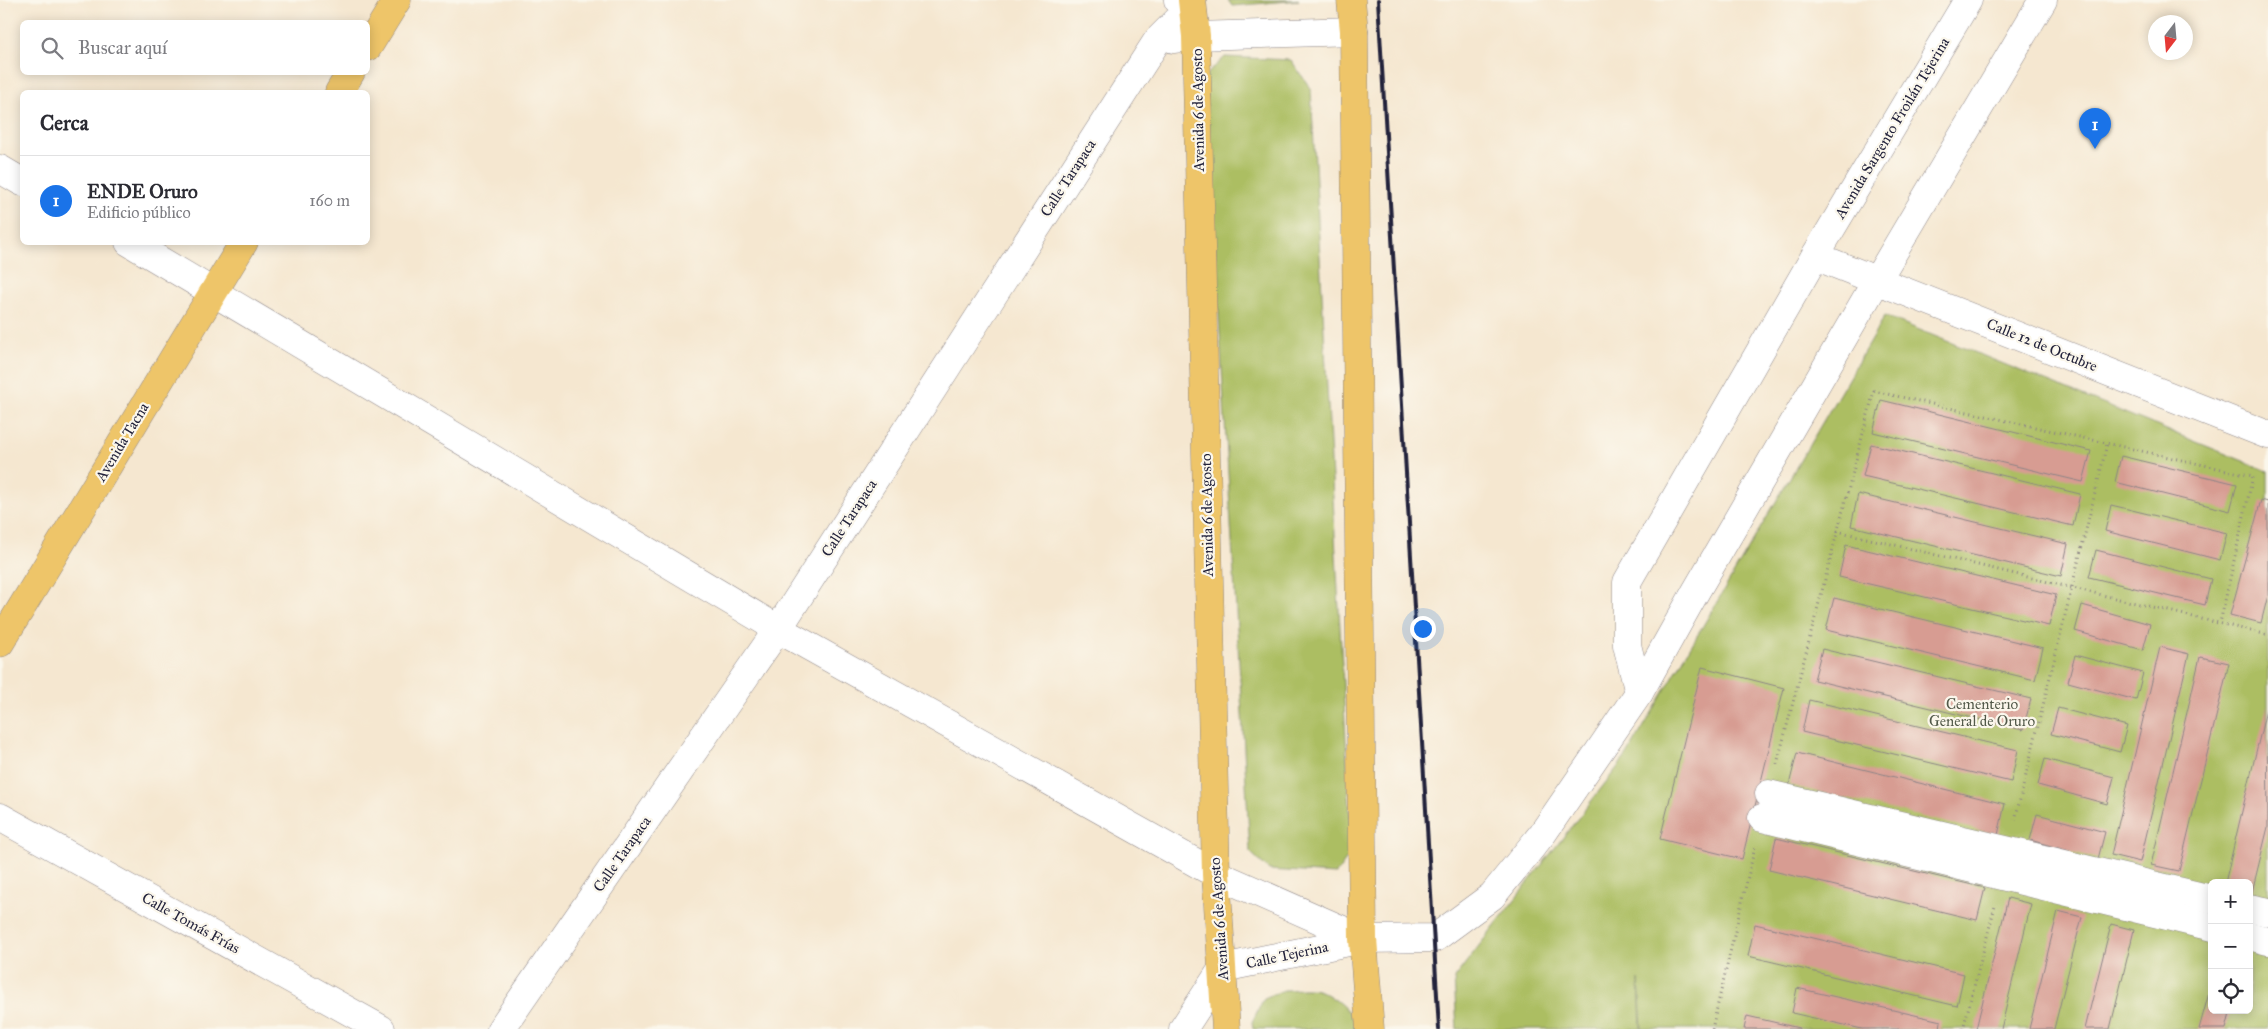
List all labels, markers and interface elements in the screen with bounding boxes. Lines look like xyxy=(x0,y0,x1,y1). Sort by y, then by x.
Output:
north arrow xyxy=(2148,15,2193,60)
search box xyxy=(20,20,370,75)
icon: search xyxy=(38,34,66,62)
street label: Avenida Sargento Froilán Tejerina xyxy=(1830,34,1954,223)
text: Buscar aquí xyxy=(78,36,167,59)
street label: Avenida 6 de Agosto xyxy=(1188,48,1208,173)
pin: 1 xyxy=(2079,108,2111,149)
text: Cerca xyxy=(40,110,89,136)
street label: Calle Tarapaca xyxy=(1036,136,1100,220)
text: ENDE Oruro xyxy=(87,180,198,203)
text: 1 xyxy=(53,191,59,210)
text: 160 m xyxy=(309,191,350,210)
text: Edificio público xyxy=(87,203,191,222)
street label: Calle 12 de Octubre xyxy=(1984,315,2100,375)
street label: Avenida Tacna xyxy=(91,399,153,485)
street label: Avenida 6 de Agosto xyxy=(1197,453,1217,578)
street label: Calle Tarapaca xyxy=(817,476,881,560)
your location xyxy=(1410,616,1436,642)
park label: Cementerio General de Oruro xyxy=(1929,695,2035,730)
street label: Calle Tarapaca xyxy=(589,812,655,895)
street label: Avenida 6 de Agosto xyxy=(1206,857,1232,982)
map controls xyxy=(2208,879,2253,1014)
button: + xyxy=(2208,879,2253,924)
street label: Calle Tomás Frías xyxy=(139,889,243,957)
button: − xyxy=(2208,924,2253,969)
street label: Calle Tejerina xyxy=(1244,937,1330,972)
button: locate xyxy=(2208,969,2253,1014)

